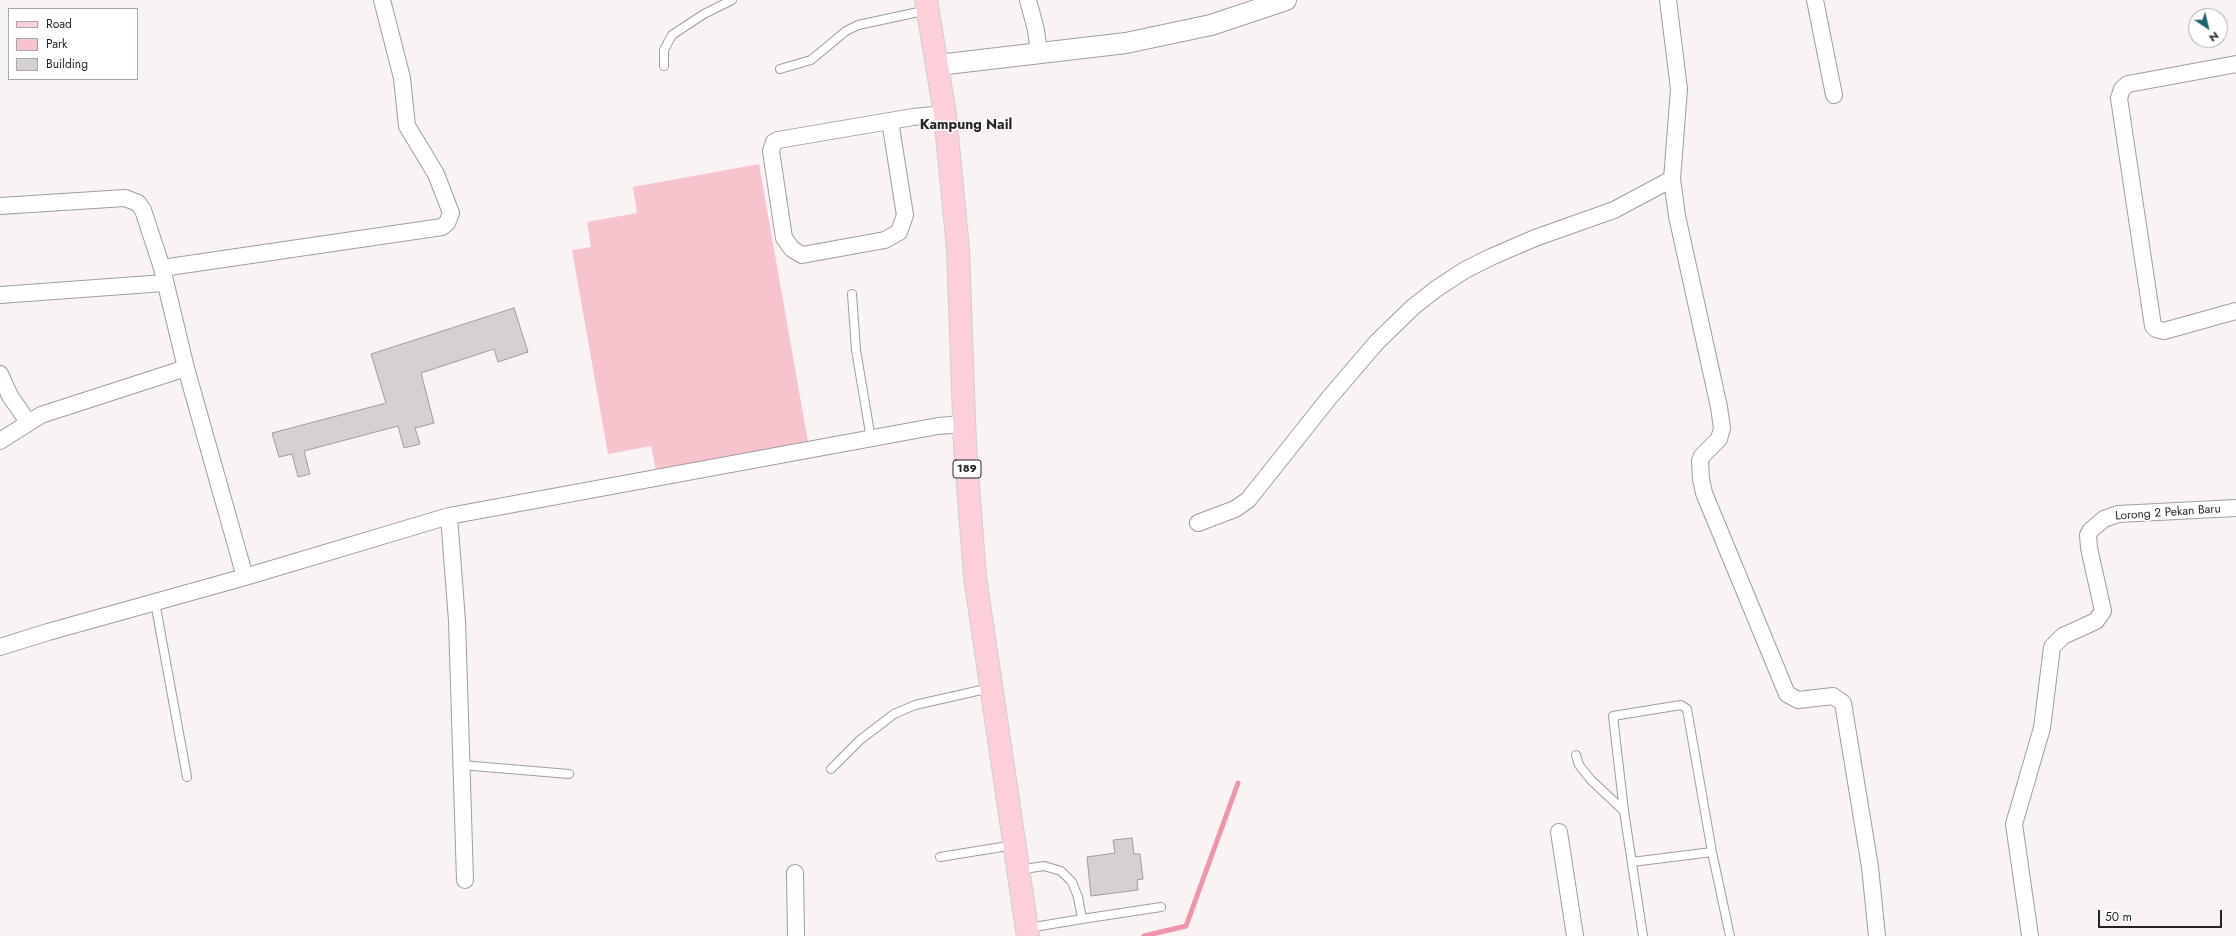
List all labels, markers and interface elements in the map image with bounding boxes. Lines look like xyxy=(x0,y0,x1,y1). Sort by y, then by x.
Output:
legend xyxy=(8,8,138,80)
north arrow xyxy=(2188,8,2228,48)
text: Road xyxy=(46,15,72,33)
text: N xyxy=(2206,28,2222,46)
text: Park xyxy=(46,35,67,53)
text: Building xyxy=(46,55,88,73)
district label: Kampung Nail xyxy=(920,118,1012,134)
road number: 189 xyxy=(953,460,981,478)
street label: Lorong 2 Pekan Baru xyxy=(2115,502,2221,524)
scale bar xyxy=(2100,902,2224,928)
text: 50 m xyxy=(2105,908,2132,926)

